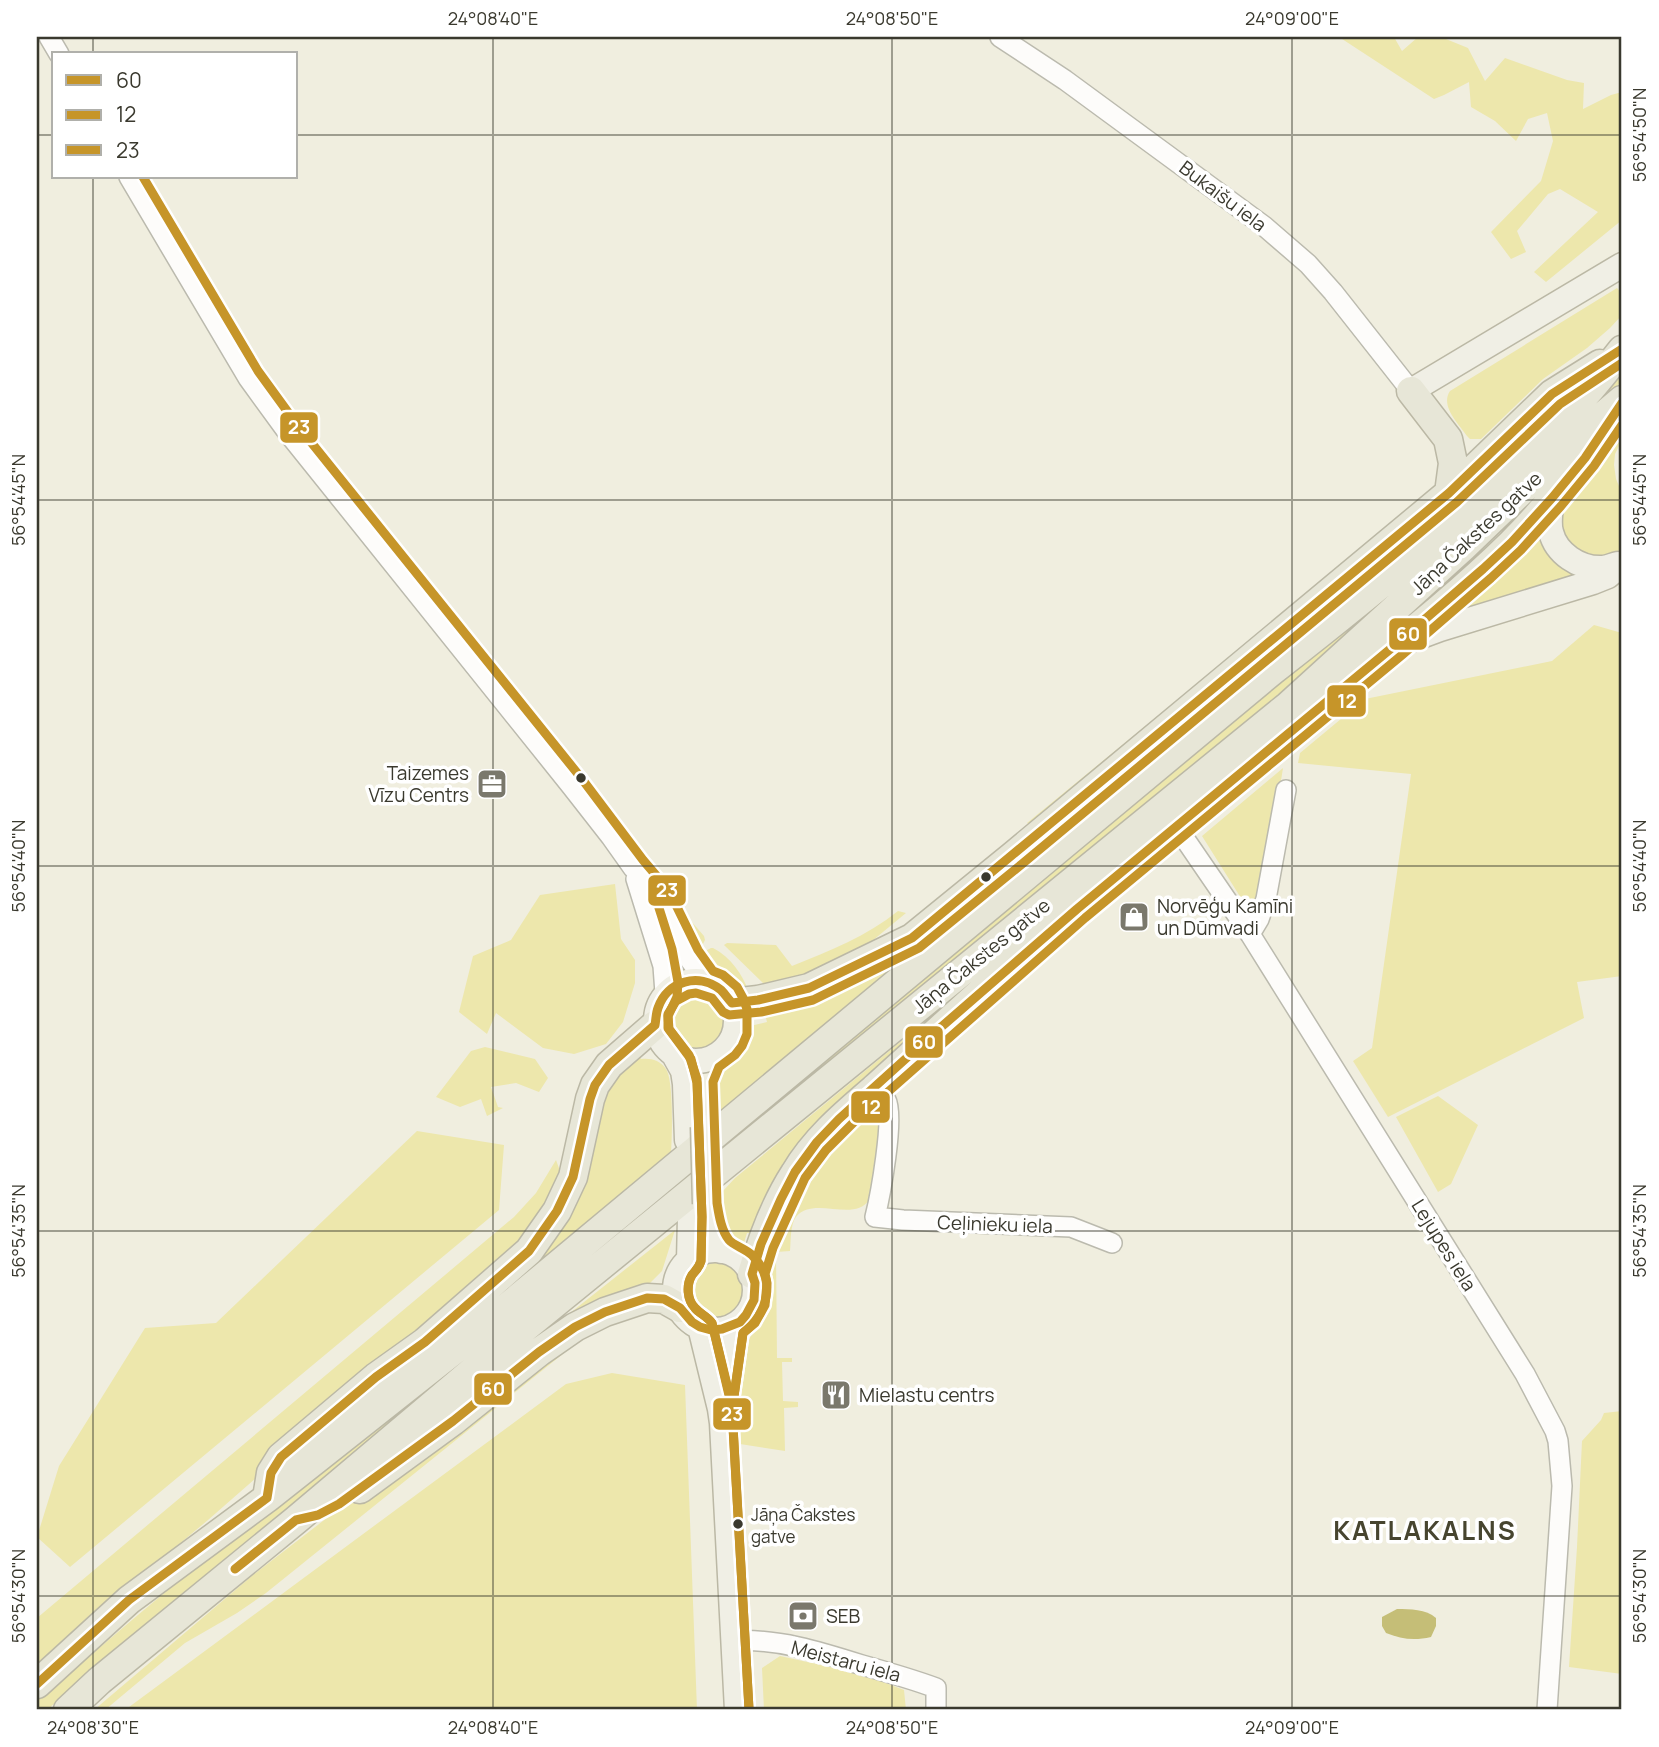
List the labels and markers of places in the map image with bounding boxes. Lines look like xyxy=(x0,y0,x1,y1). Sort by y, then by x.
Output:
place label: Taizemes Vīzu Centrs xyxy=(369,760,469,808)
office icon: Taizemes Vīzu Centrs xyxy=(475,767,509,801)
unlabelled marker xyxy=(574,771,588,785)
unlabelled marker xyxy=(979,870,993,884)
place label: Norvēģu Kamīni un Dūmvadi xyxy=(1157,893,1293,941)
shop icon: Norvēģu Kamīni un Dūmvadi xyxy=(1117,900,1151,934)
restaurant icon: Mielastu centrs xyxy=(819,1378,853,1412)
place label: Mielastu centrs xyxy=(859,1382,995,1408)
place label: Jāņa Čakstes gatve xyxy=(751,1503,855,1548)
marker: Jāņa Čakstes gatve xyxy=(731,1517,745,1531)
bank icon: SEB xyxy=(786,1599,820,1633)
place label: SEB xyxy=(826,1603,861,1629)

